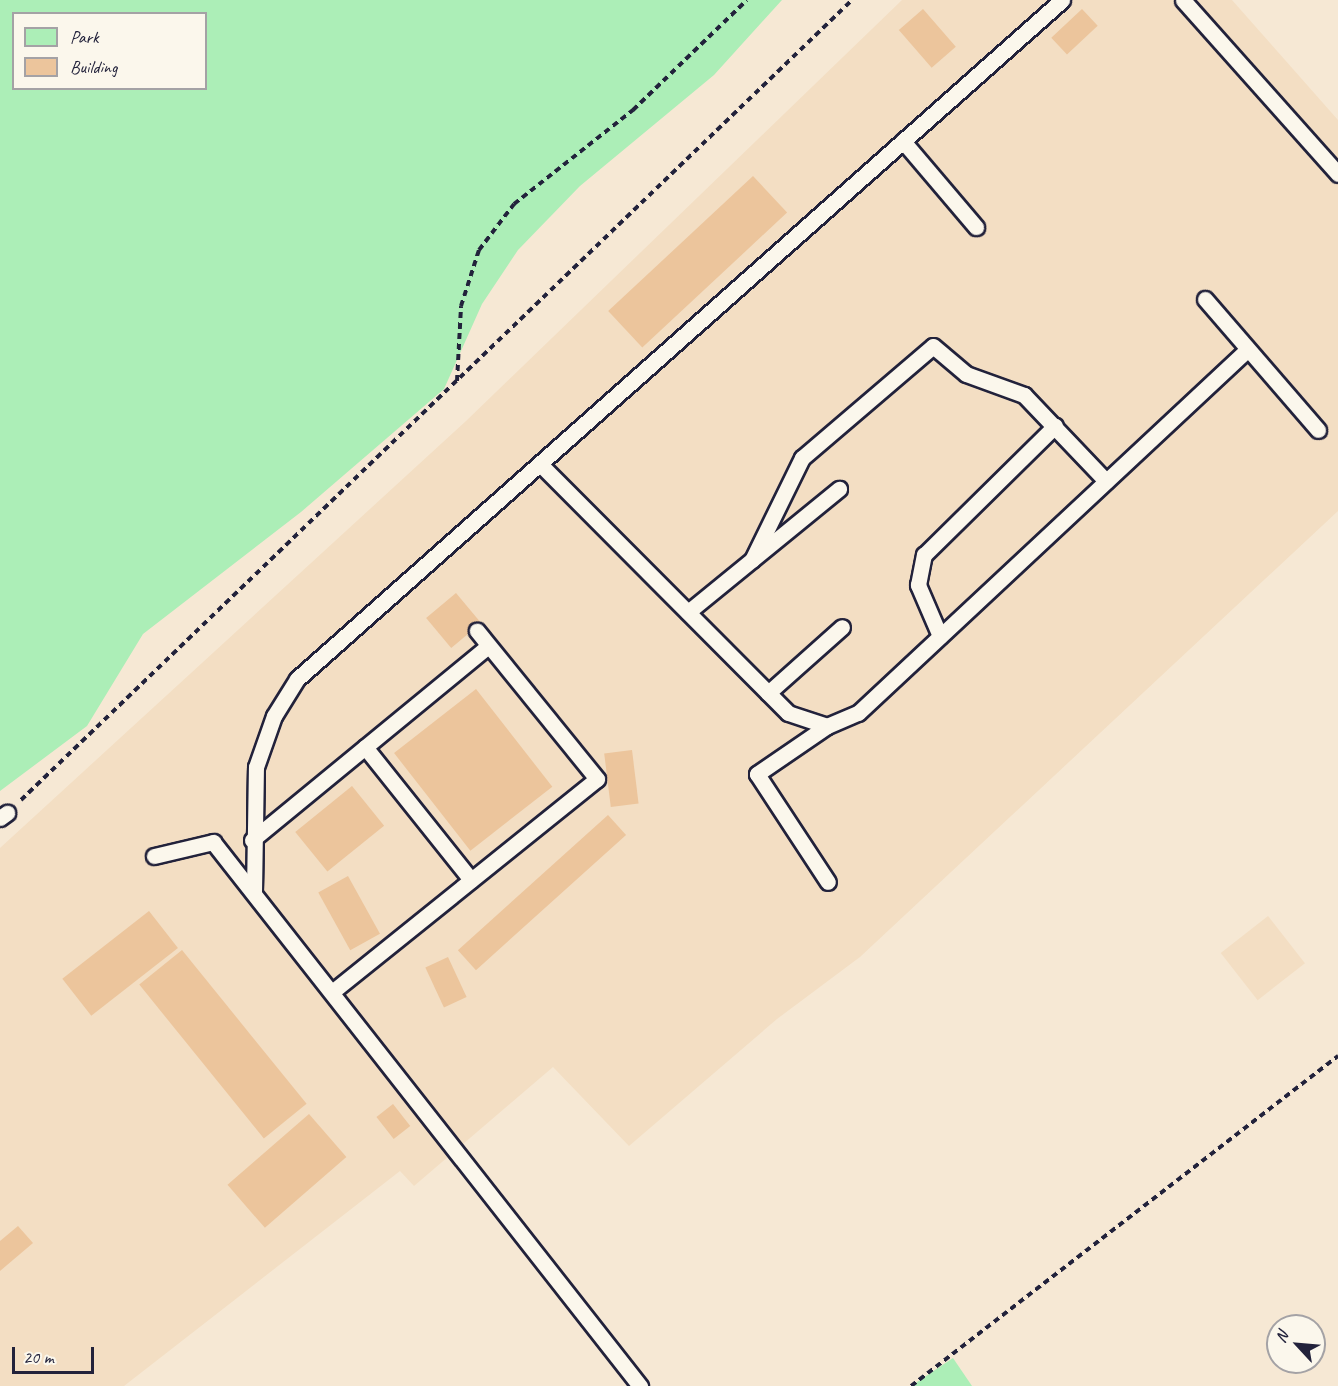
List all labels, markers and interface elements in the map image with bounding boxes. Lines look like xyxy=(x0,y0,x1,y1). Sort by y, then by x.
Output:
legend xyxy=(12,12,207,90)
text: Park xyxy=(70,26,99,48)
text: Building xyxy=(70,56,117,78)
north arrow xyxy=(1266,1314,1326,1374)
text: N xyxy=(1270,1328,1293,1346)
scale bar xyxy=(15,1335,98,1373)
text: 20 m xyxy=(23,1346,54,1368)

